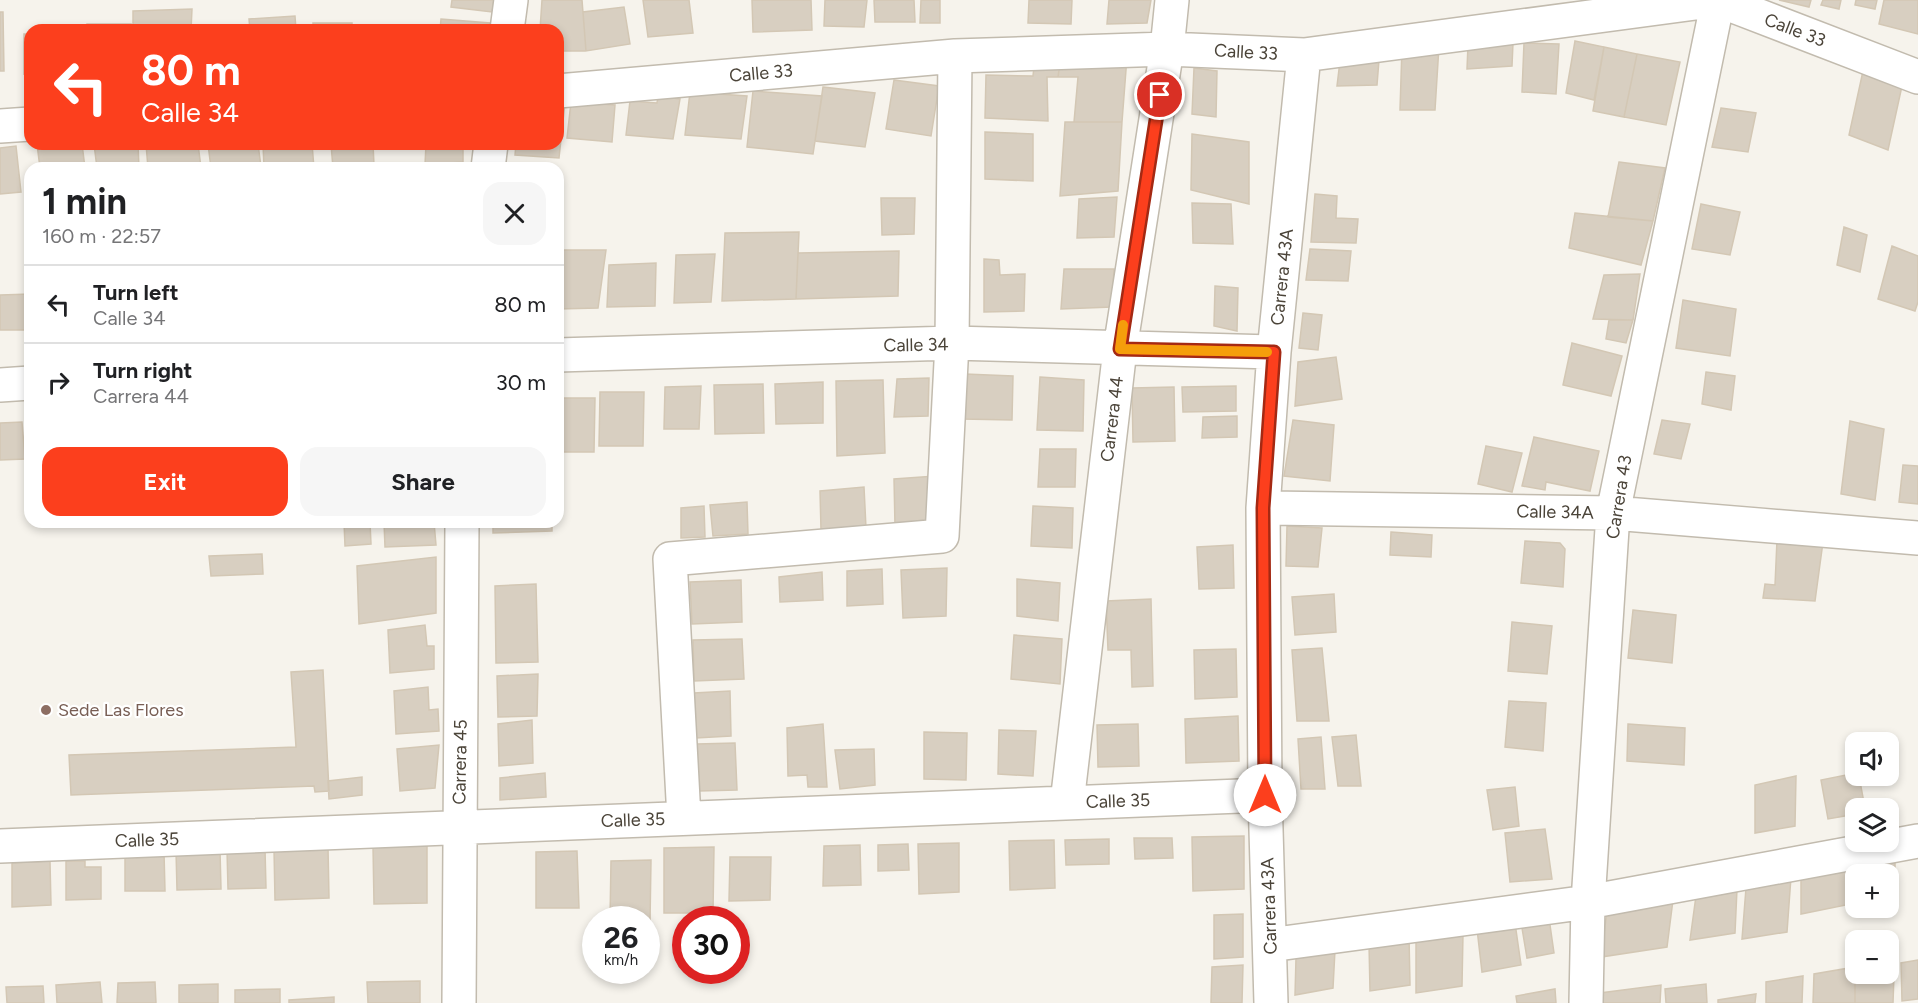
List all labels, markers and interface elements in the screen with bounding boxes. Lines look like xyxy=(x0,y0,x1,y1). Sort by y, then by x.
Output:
street label: Calle 33 xyxy=(1761,8,1829,52)
street label: Calle 33 xyxy=(1213,39,1279,65)
text: 80 m xyxy=(141,45,241,96)
icon: left xyxy=(42,48,120,126)
street label: Calle 33 xyxy=(728,59,794,87)
pin xyxy=(1134,69,1185,120)
icon: arrive xyxy=(1143,78,1176,111)
text: Calle 34 xyxy=(141,96,239,129)
text: 1 min xyxy=(42,180,127,223)
button: close xyxy=(483,182,546,245)
text: 160 m · 22:57 xyxy=(42,224,161,248)
street label: Carrera 43A xyxy=(1266,228,1298,326)
text: Turn left xyxy=(93,279,179,306)
icon: left xyxy=(42,288,75,321)
text: 80 m xyxy=(494,291,546,318)
text: Calle 34 xyxy=(93,306,166,330)
street label: Calle 34 xyxy=(883,333,949,357)
text: Turn right xyxy=(93,357,192,384)
icon: right xyxy=(42,366,75,399)
text: 30 m xyxy=(496,369,546,396)
street label: Carrera 44 xyxy=(1096,375,1128,463)
text: Carrera 44 xyxy=(93,384,189,408)
button: Exit xyxy=(42,447,288,516)
button: Share xyxy=(300,447,546,516)
street label: Carrera 43 xyxy=(1601,453,1637,541)
street label: Calle 34A xyxy=(1516,500,1594,524)
place label: Sede Las Flores xyxy=(58,699,184,721)
marker: Sede Las Flores xyxy=(39,703,53,717)
street label: Carrera 45 xyxy=(448,719,472,805)
map controls xyxy=(1845,732,1899,984)
button: sound xyxy=(1845,732,1899,786)
position arrow xyxy=(1233,763,1297,827)
street label: Calle 35 xyxy=(1085,789,1151,813)
button: layers xyxy=(1845,798,1899,852)
street label: Calle 35 xyxy=(600,808,666,832)
street label: Calle 35 xyxy=(114,828,180,852)
street label: Carrera 43A xyxy=(1256,857,1282,955)
button: + xyxy=(1845,864,1899,918)
speed limit sign: 30 xyxy=(672,906,750,984)
text: 26 xyxy=(604,919,638,956)
button: − xyxy=(1845,930,1899,984)
text: km/h xyxy=(604,951,638,969)

